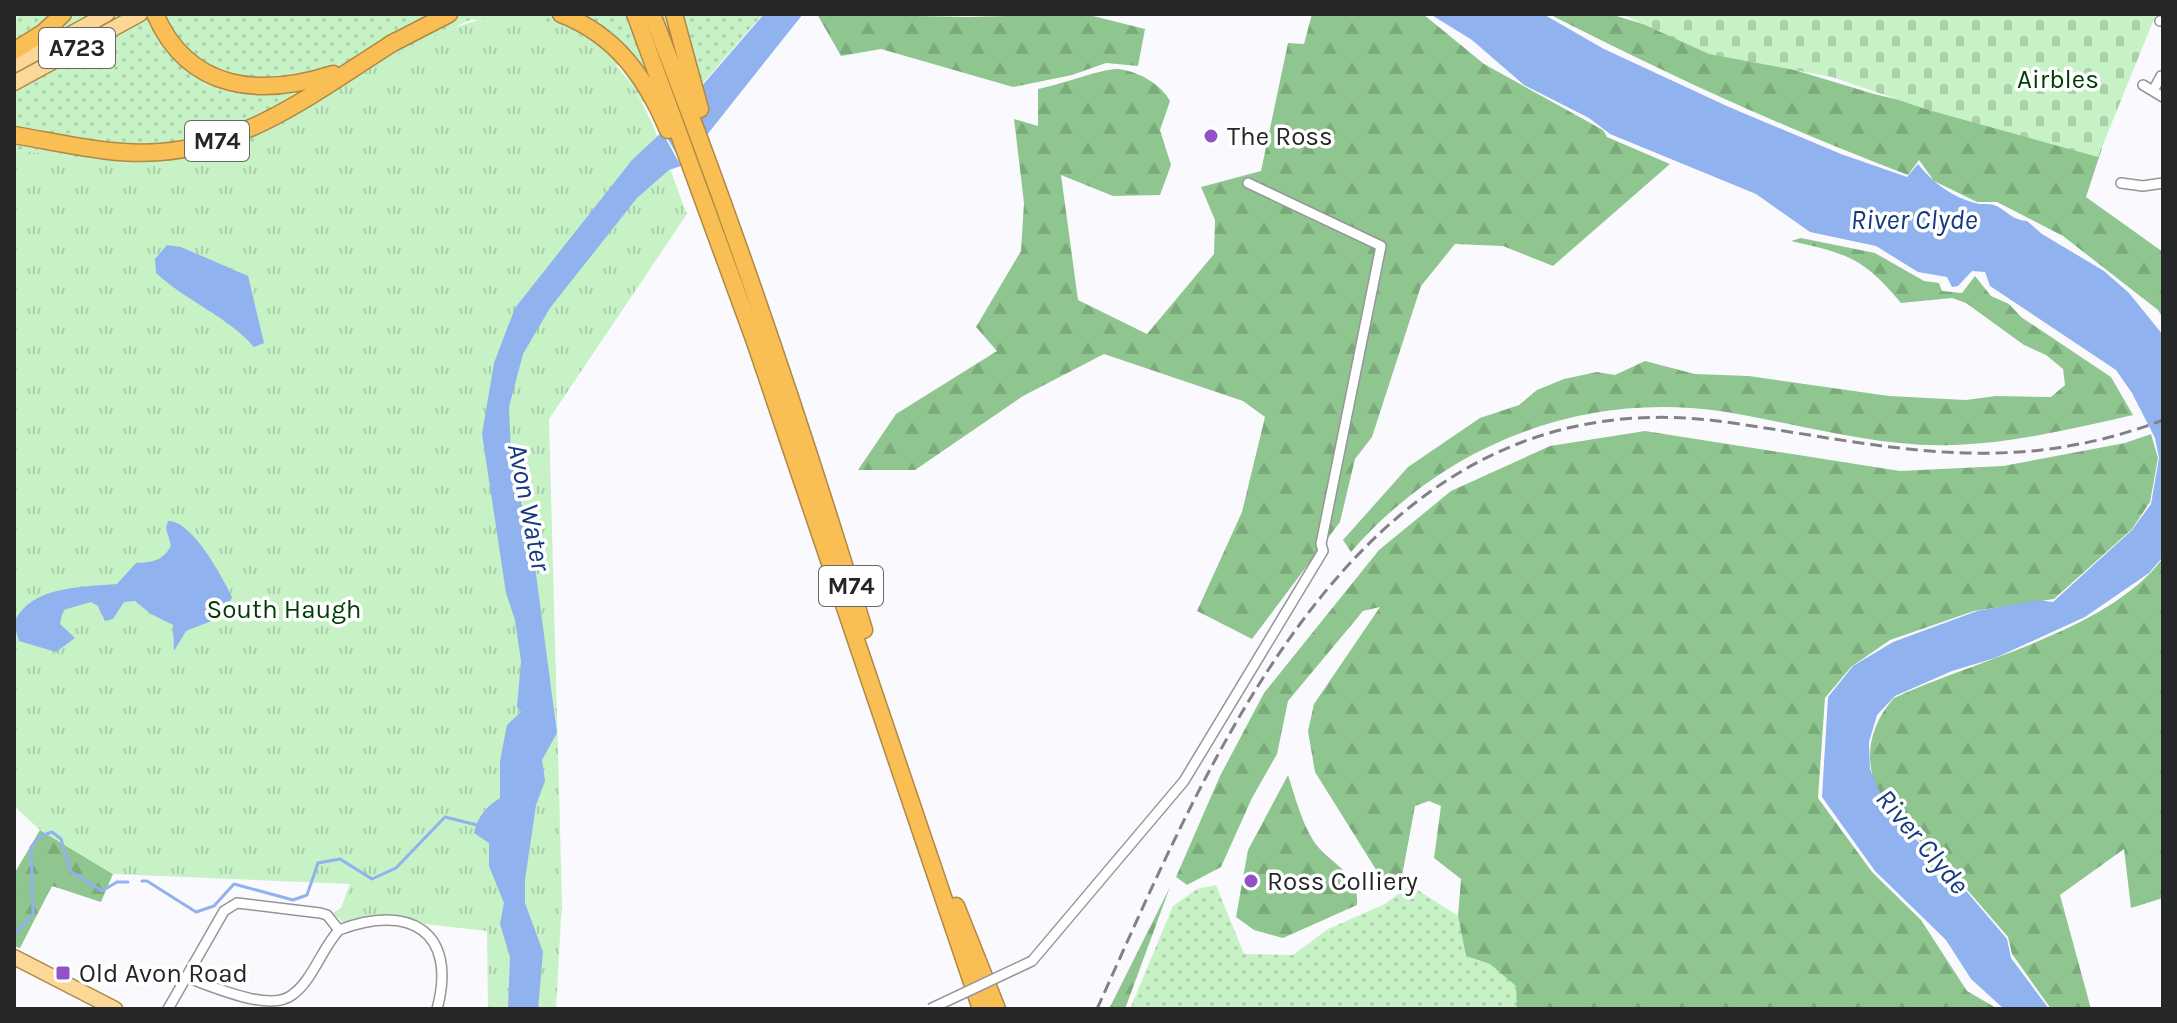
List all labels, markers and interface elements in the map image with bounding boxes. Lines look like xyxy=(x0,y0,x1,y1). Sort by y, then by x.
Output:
road number: A723 xyxy=(39,28,115,68)
park label: Airbles xyxy=(2017,64,2099,95)
road number: M74 xyxy=(185,121,249,161)
place label: The Ross xyxy=(1227,121,1333,152)
marker: The Ross xyxy=(1202,127,1220,145)
water label: River Clyde xyxy=(1851,203,1977,236)
water label: Avon Water xyxy=(501,440,558,575)
road number: M74 xyxy=(819,566,883,606)
park label: South Haugh xyxy=(206,594,362,625)
water label: River Clyde xyxy=(1869,782,1976,901)
place label: Ross Colliery xyxy=(1267,866,1418,897)
marker: Ross Colliery xyxy=(1242,872,1260,890)
place label: Old Avon Road xyxy=(79,958,248,989)
marker: Old Avon Road xyxy=(54,964,72,982)

